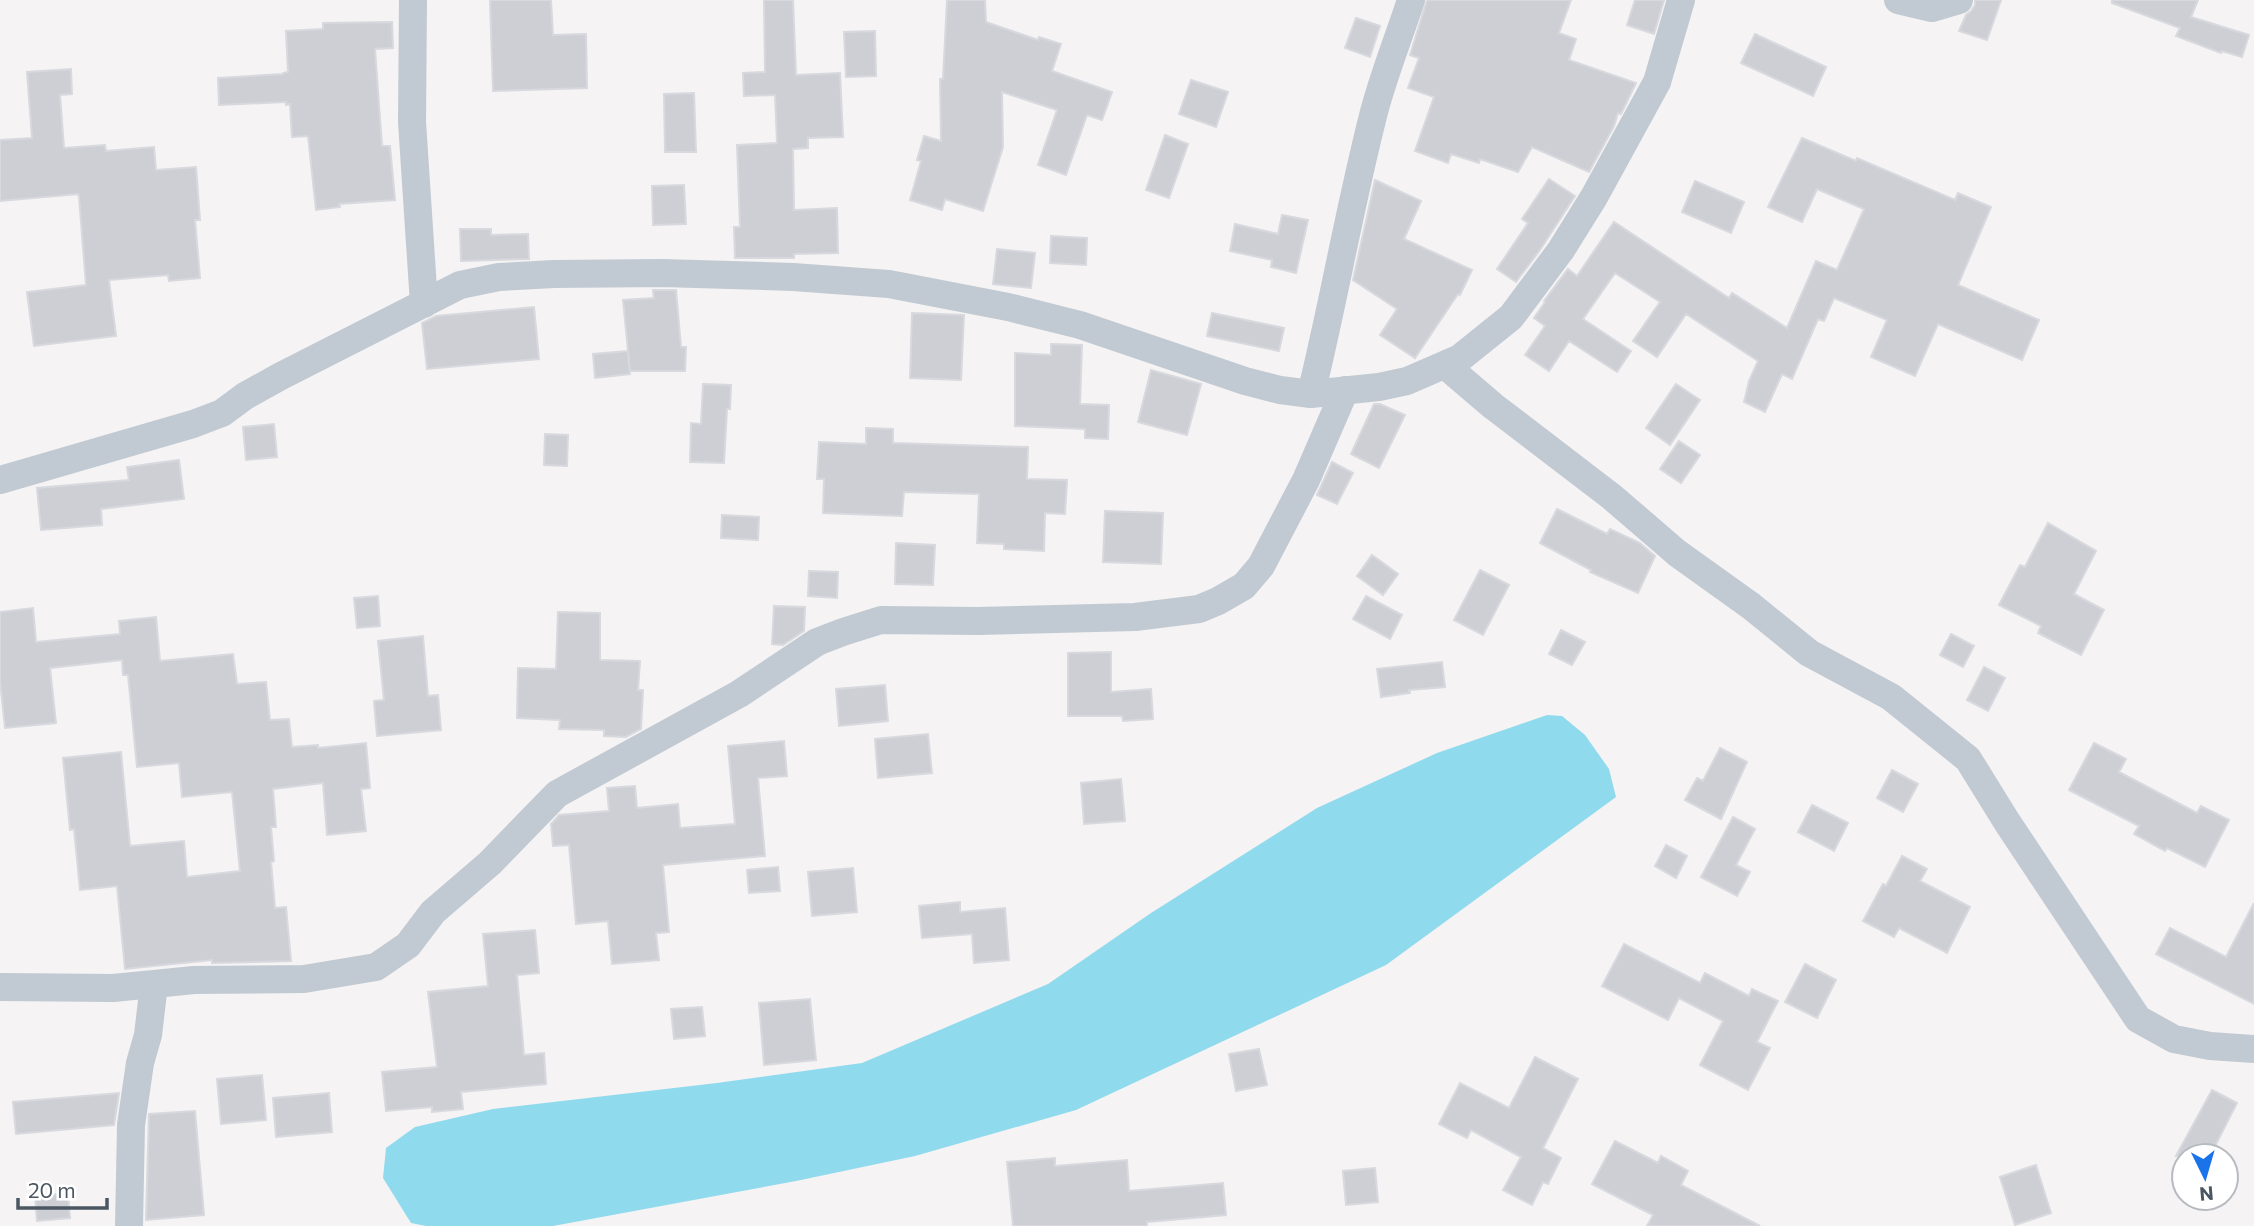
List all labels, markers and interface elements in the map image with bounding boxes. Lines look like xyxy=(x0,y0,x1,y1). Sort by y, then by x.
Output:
north arrow xyxy=(2170,1142,2240,1212)
scale bar xyxy=(18,1166,107,1210)
text: 20 m xyxy=(28,1177,76,1202)
text: N xyxy=(2198,1182,2215,1207)

